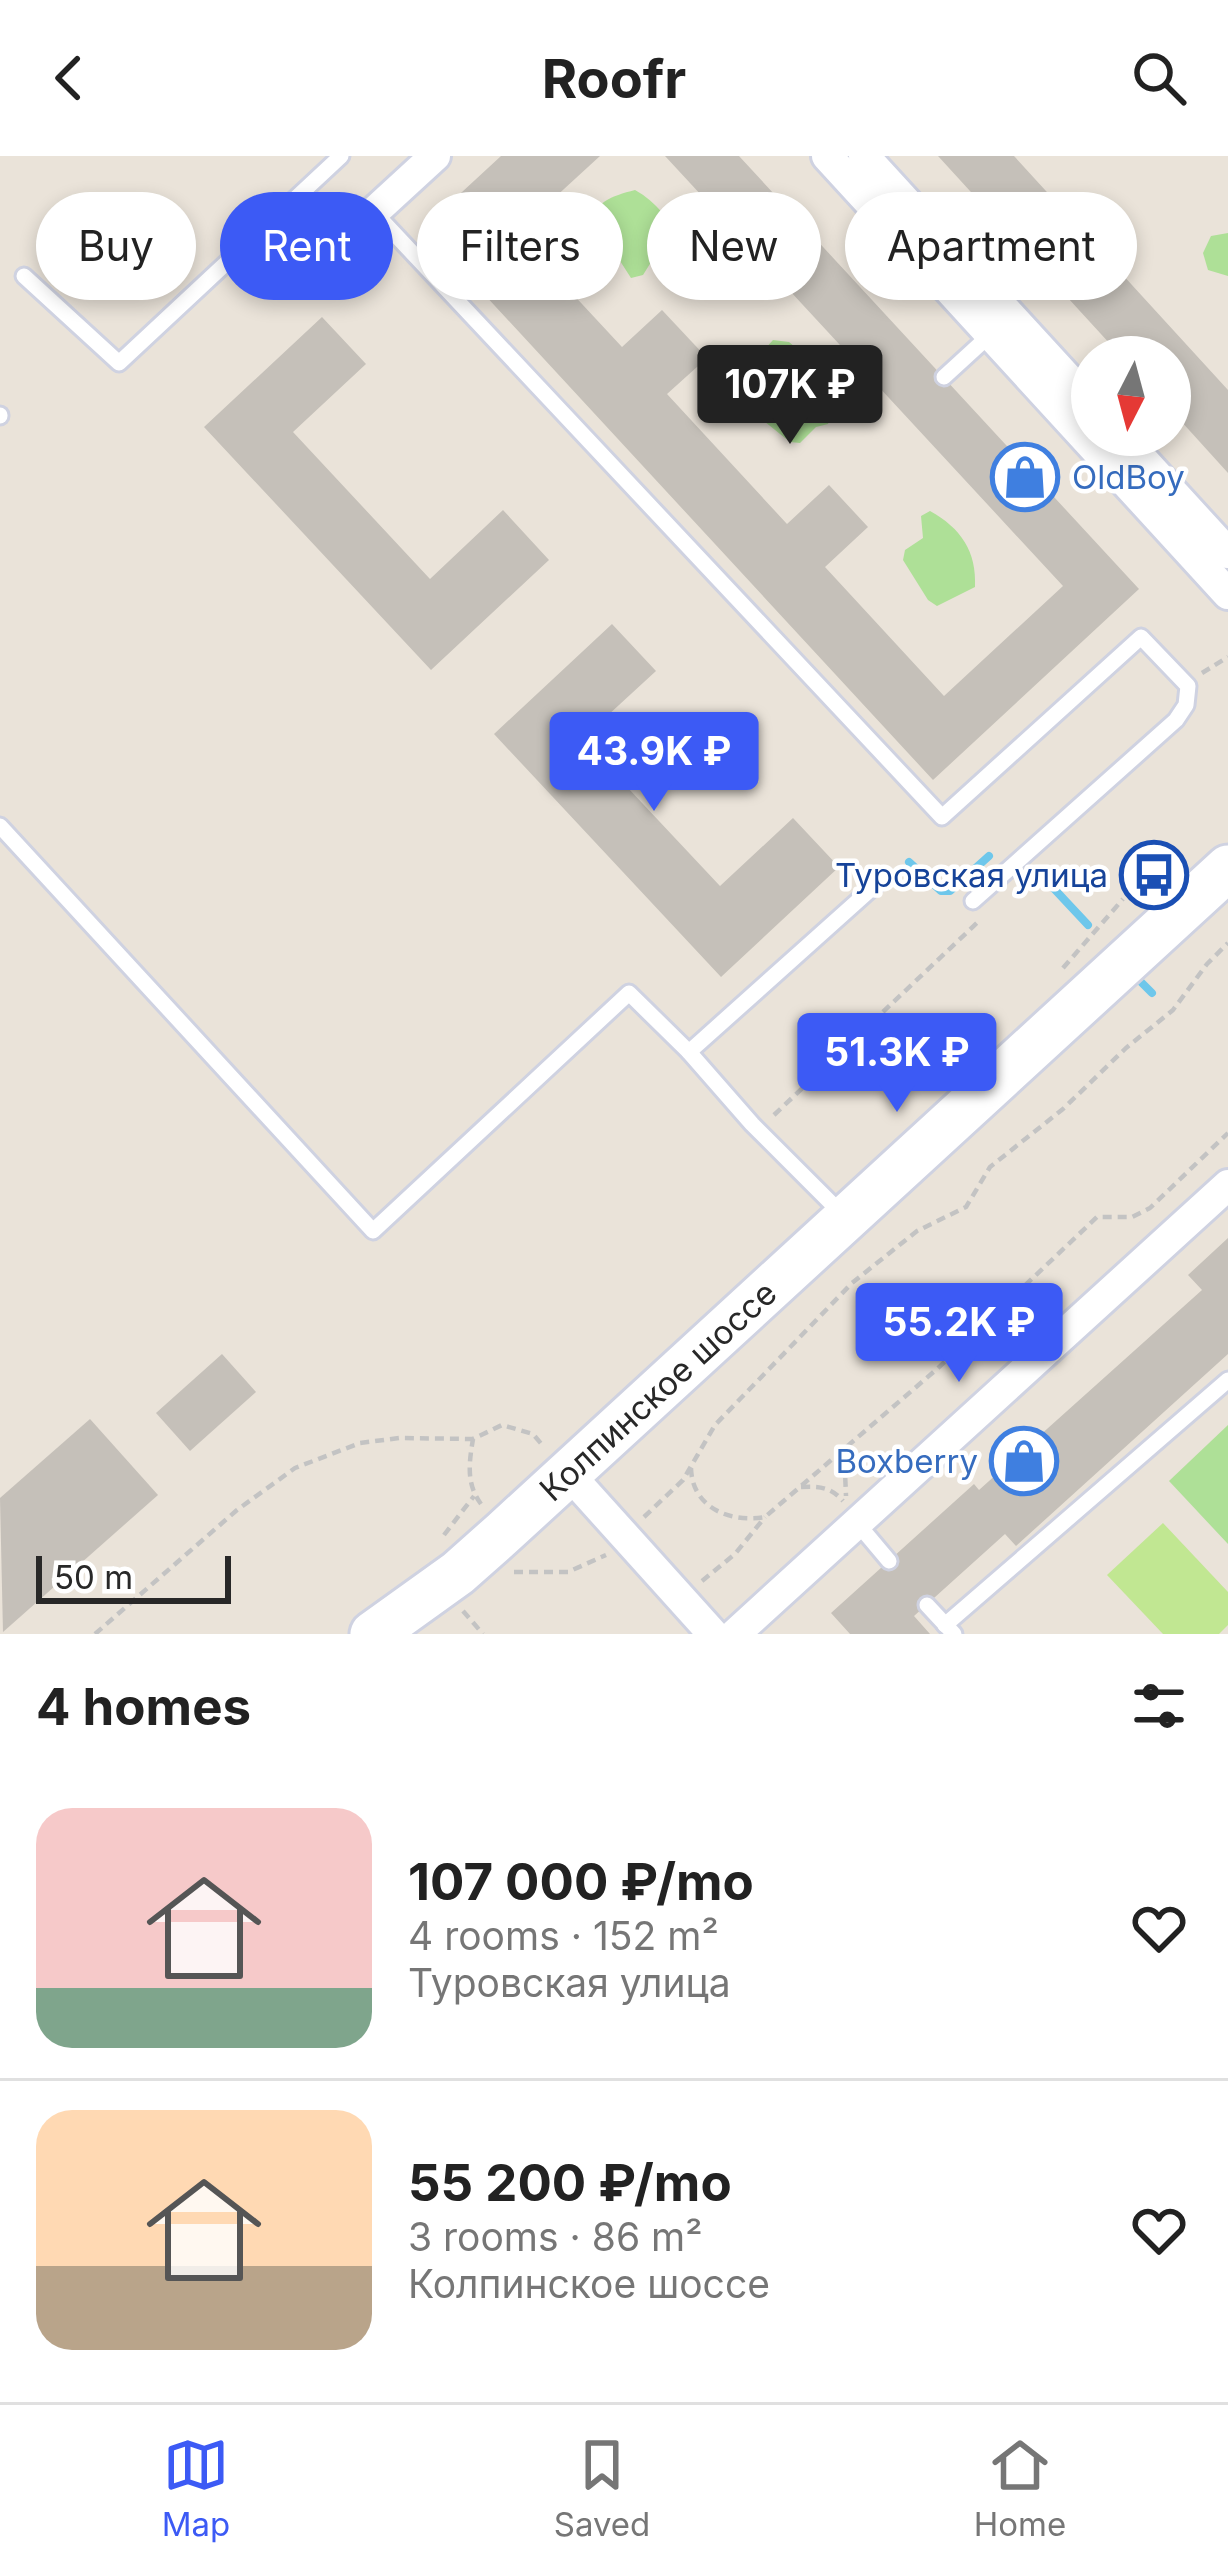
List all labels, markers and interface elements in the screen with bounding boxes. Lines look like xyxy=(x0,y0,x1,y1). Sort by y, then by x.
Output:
icon: back xyxy=(36,45,102,111)
icon: search xyxy=(1126,45,1192,111)
text: Roofr xyxy=(542,46,686,111)
chip: Buy xyxy=(36,192,196,300)
chip: Rent xyxy=(220,192,393,300)
chip: Filters xyxy=(417,192,623,300)
chip: New xyxy=(647,192,821,300)
chip: Apartment xyxy=(845,192,1137,300)
north arrow xyxy=(1071,336,1191,456)
map controls xyxy=(1071,336,1191,456)
pin: 107K ₽ xyxy=(692,345,888,447)
text: 107K ₽ xyxy=(724,360,856,407)
shop icon: OldBoy xyxy=(990,442,1060,512)
place label: OldBoy xyxy=(1072,457,1185,497)
pin: 43.9K ₽ xyxy=(543,712,765,814)
text: 43.9K ₽ xyxy=(577,727,731,774)
bus stop icon: Туровская улица xyxy=(1119,840,1189,910)
place label: Туровская улица xyxy=(835,855,1108,895)
pin: 51.3K ₽ xyxy=(786,1013,1008,1115)
text: 51.3K ₽ xyxy=(824,1028,970,1075)
street label: Колпинское шоссе xyxy=(531,1273,784,1509)
pin: 55.2K ₽ xyxy=(848,1283,1070,1385)
text: 55.2K ₽ xyxy=(883,1298,1035,1345)
shop icon: Boxberry xyxy=(989,1426,1059,1496)
place label: Boxberry xyxy=(835,1441,978,1481)
scale bar xyxy=(36,1550,231,1603)
text: 50 m xyxy=(54,1557,133,1597)
icon: filters xyxy=(1126,1673,1192,1739)
text: 4 homes xyxy=(36,1676,251,1737)
text: 107 000 ₽/mo xyxy=(408,1851,754,1912)
icon: home xyxy=(132,1856,276,2000)
icon: heart xyxy=(1126,1895,1192,1961)
text: 4 rooms · 152 m² xyxy=(408,1912,719,1959)
text: Туровская улица xyxy=(408,1959,731,2006)
text: 55 200 ₽/mo xyxy=(408,2152,732,2213)
icon: home xyxy=(132,2158,276,2302)
icon: heart xyxy=(1126,2197,1192,2263)
text: 3 rooms · 86 m² xyxy=(408,2213,702,2260)
text: Колпинское шоссе xyxy=(408,2260,770,2307)
tab: Map xyxy=(162,2432,230,2544)
tab: Saved xyxy=(554,2432,650,2544)
tab: Home xyxy=(974,2432,1066,2544)

